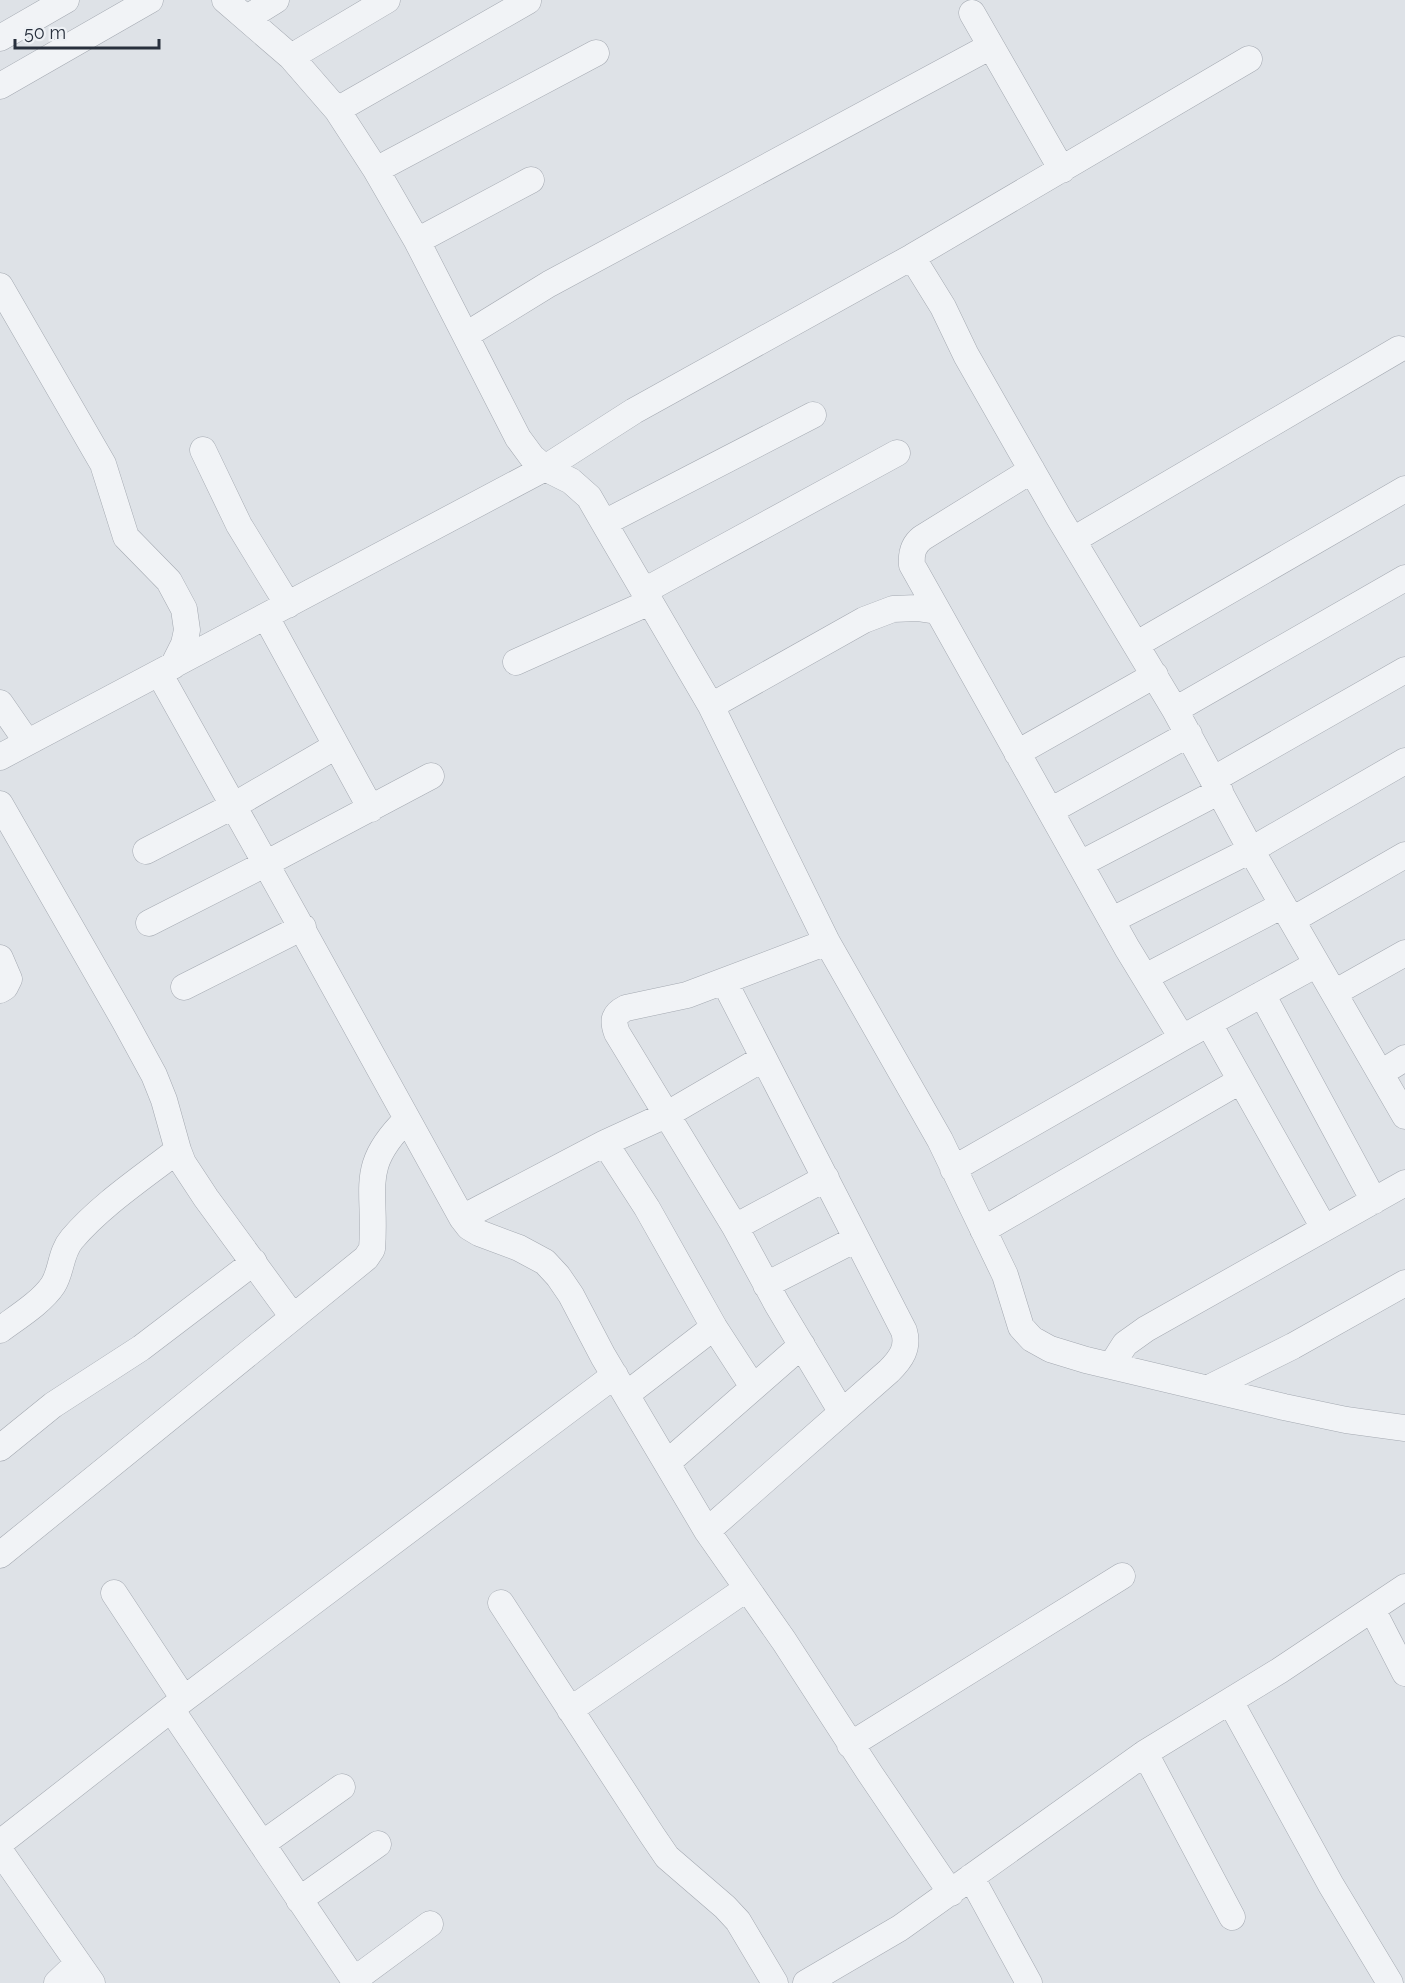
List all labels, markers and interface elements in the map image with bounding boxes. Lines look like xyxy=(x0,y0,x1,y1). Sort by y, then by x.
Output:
scale bar xyxy=(15,12,159,50)
text: 50 m xyxy=(24,22,66,43)

